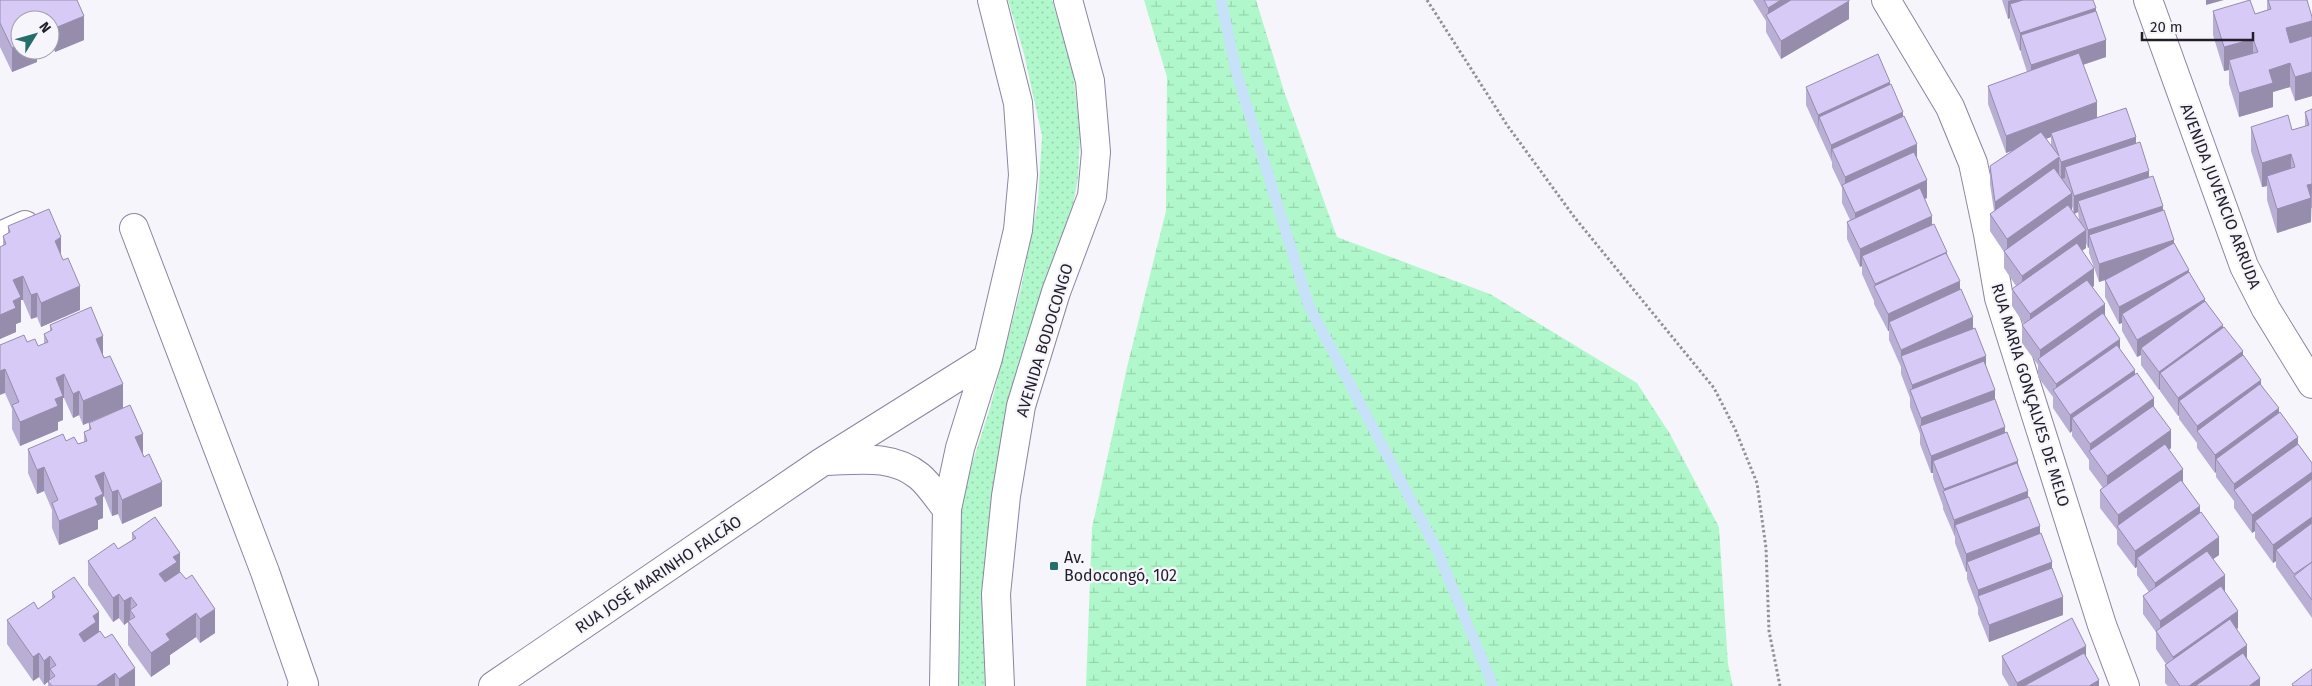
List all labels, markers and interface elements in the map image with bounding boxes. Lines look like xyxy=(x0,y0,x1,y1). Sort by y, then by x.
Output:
north arrow xyxy=(10,10,60,60)
scale bar xyxy=(2142,10,2253,42)
text: 20 m xyxy=(2150,18,2183,36)
text: N xyxy=(35,19,55,36)
street label: AVENIDA JUVENCIO ARRUDA xyxy=(2176,101,2265,292)
street label: AVENIDA BODOCONGO xyxy=(1012,261,1077,419)
street label: RUA MARIA GONÇALVES DE MELO xyxy=(1986,281,2074,509)
street label: RUA JOSÉ MARINHO FALCÃO xyxy=(571,511,745,637)
place label: Av. Bodocongó, 102 xyxy=(1064,548,1177,585)
marker: Av. Bodocongó, 102 xyxy=(1048,560,1060,572)

